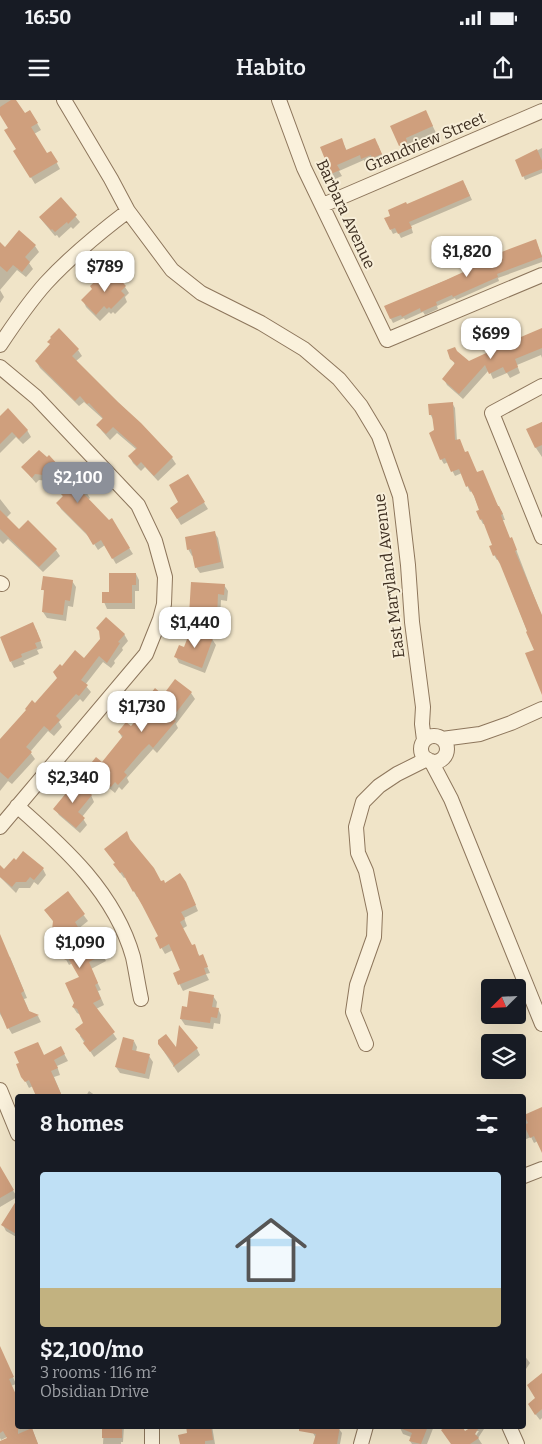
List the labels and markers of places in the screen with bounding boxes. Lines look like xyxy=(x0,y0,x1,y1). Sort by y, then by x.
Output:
pin: $1,820 xyxy=(426,236,508,278)
pin: $789 xyxy=(75,250,135,293)
pin: $699 xyxy=(461,318,521,360)
pin: $2,100 xyxy=(37,462,119,504)
pin: $1,440 xyxy=(154,606,236,649)
pin: $1,730 xyxy=(101,690,183,733)
pin: $2,340 xyxy=(32,762,114,804)
pin: $1,090 xyxy=(39,926,121,969)

